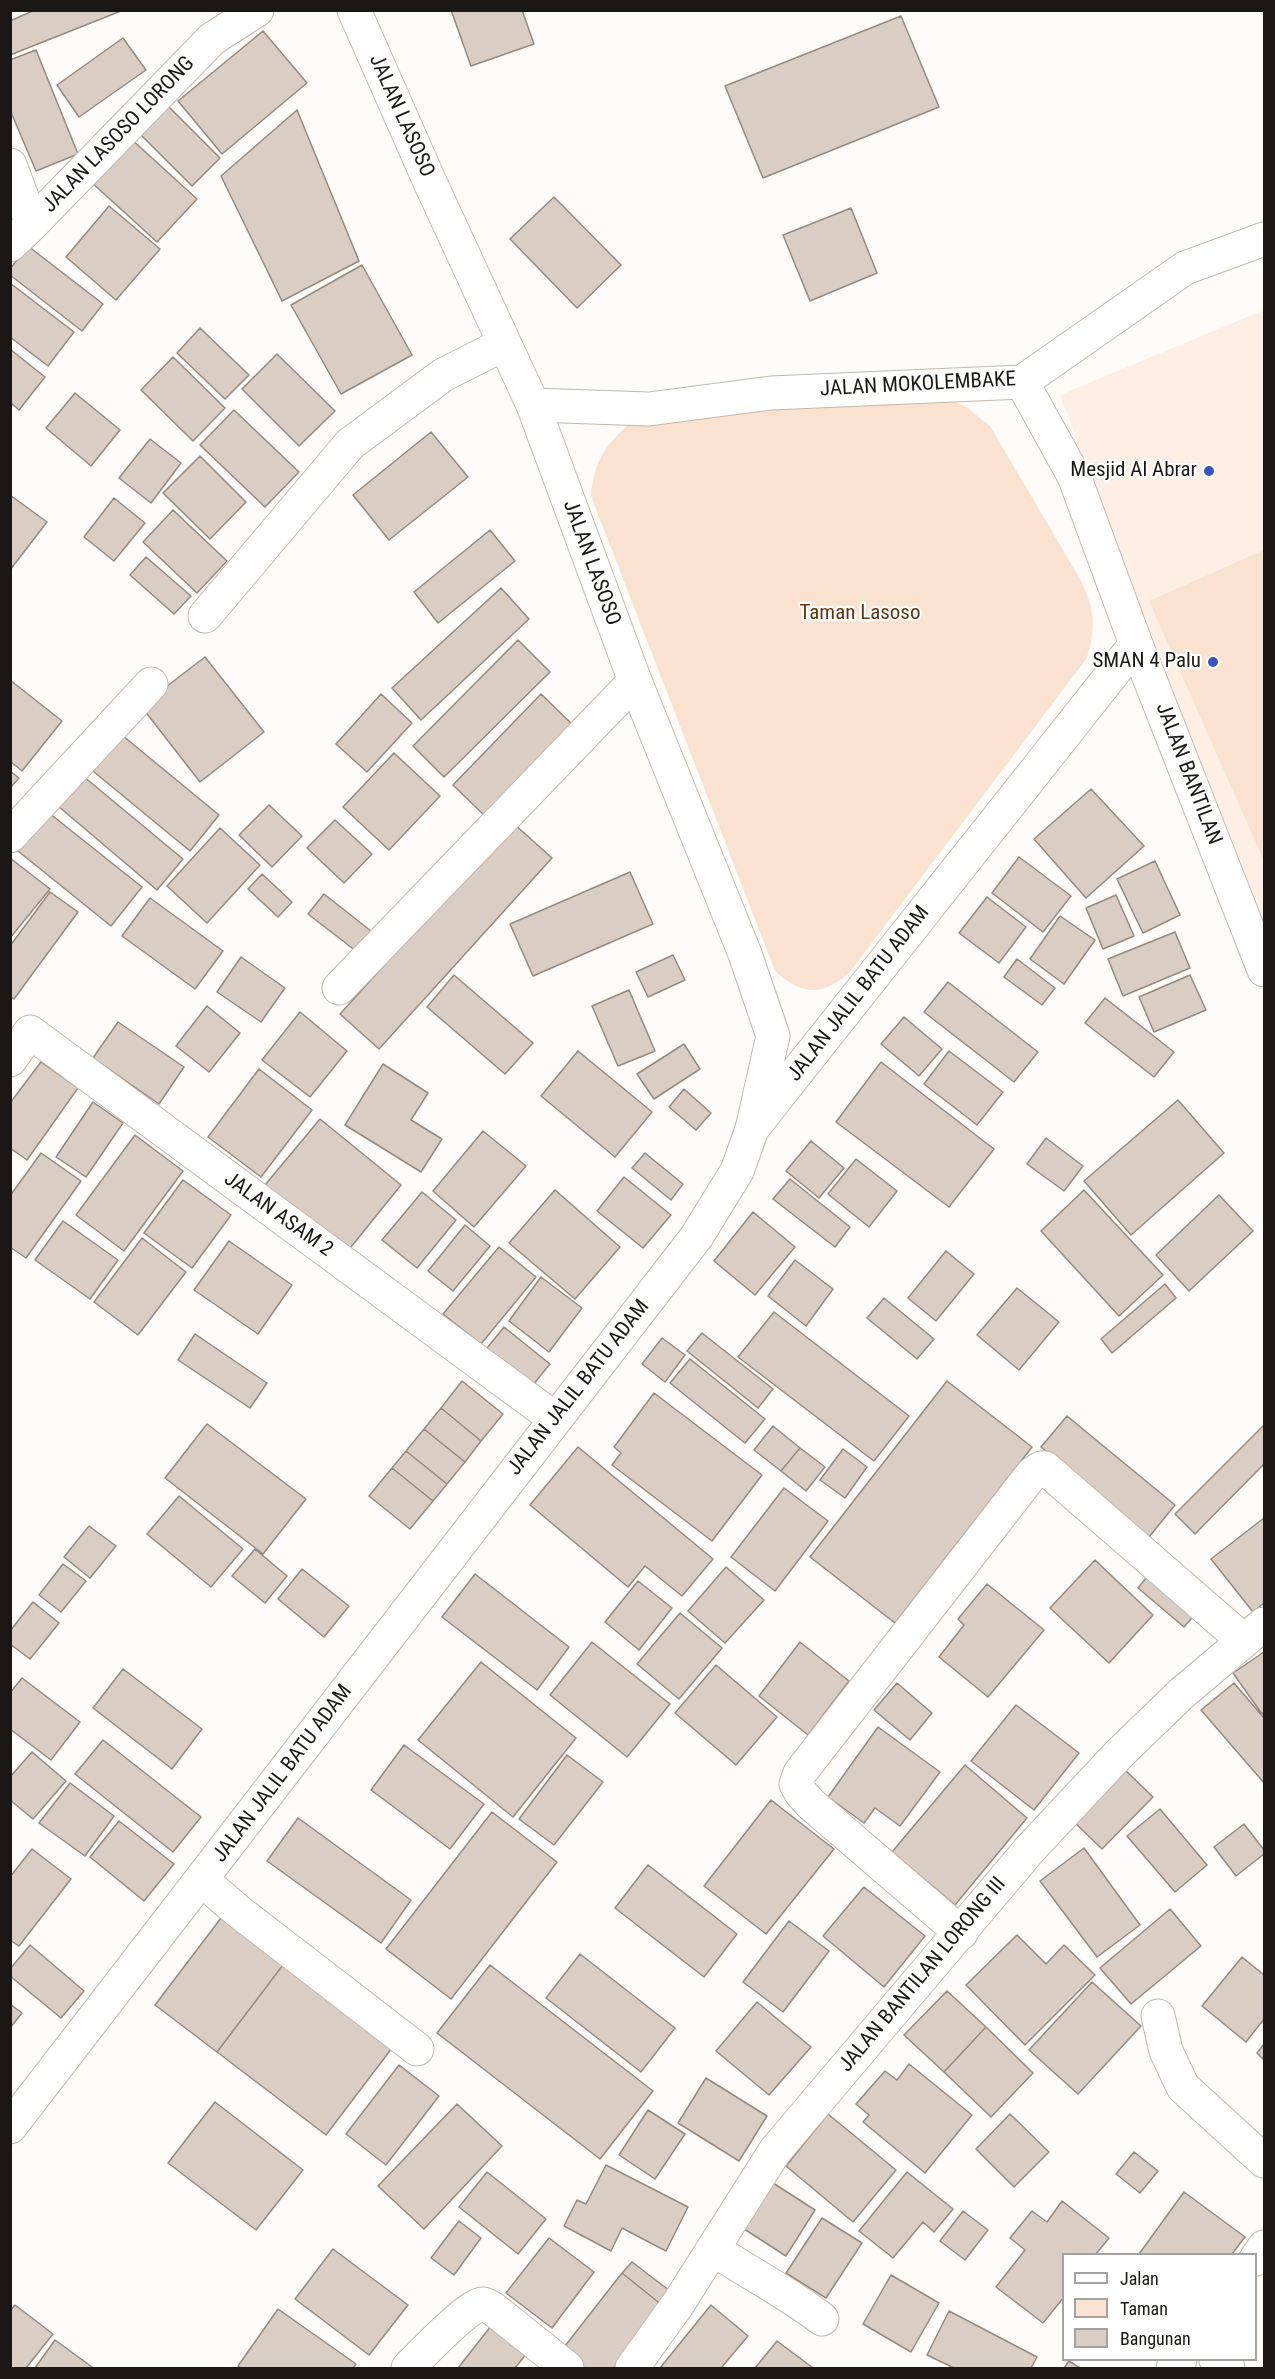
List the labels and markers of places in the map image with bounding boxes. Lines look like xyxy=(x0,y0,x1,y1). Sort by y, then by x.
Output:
place label: Mesjid Al Abrar xyxy=(1070,458,1197,484)
marker: Mesjid Al Abrar xyxy=(1202,464,1216,478)
place label: SMAN 4 Palu xyxy=(1092,649,1201,675)
marker: SMAN 4 Palu xyxy=(1206,655,1220,669)

